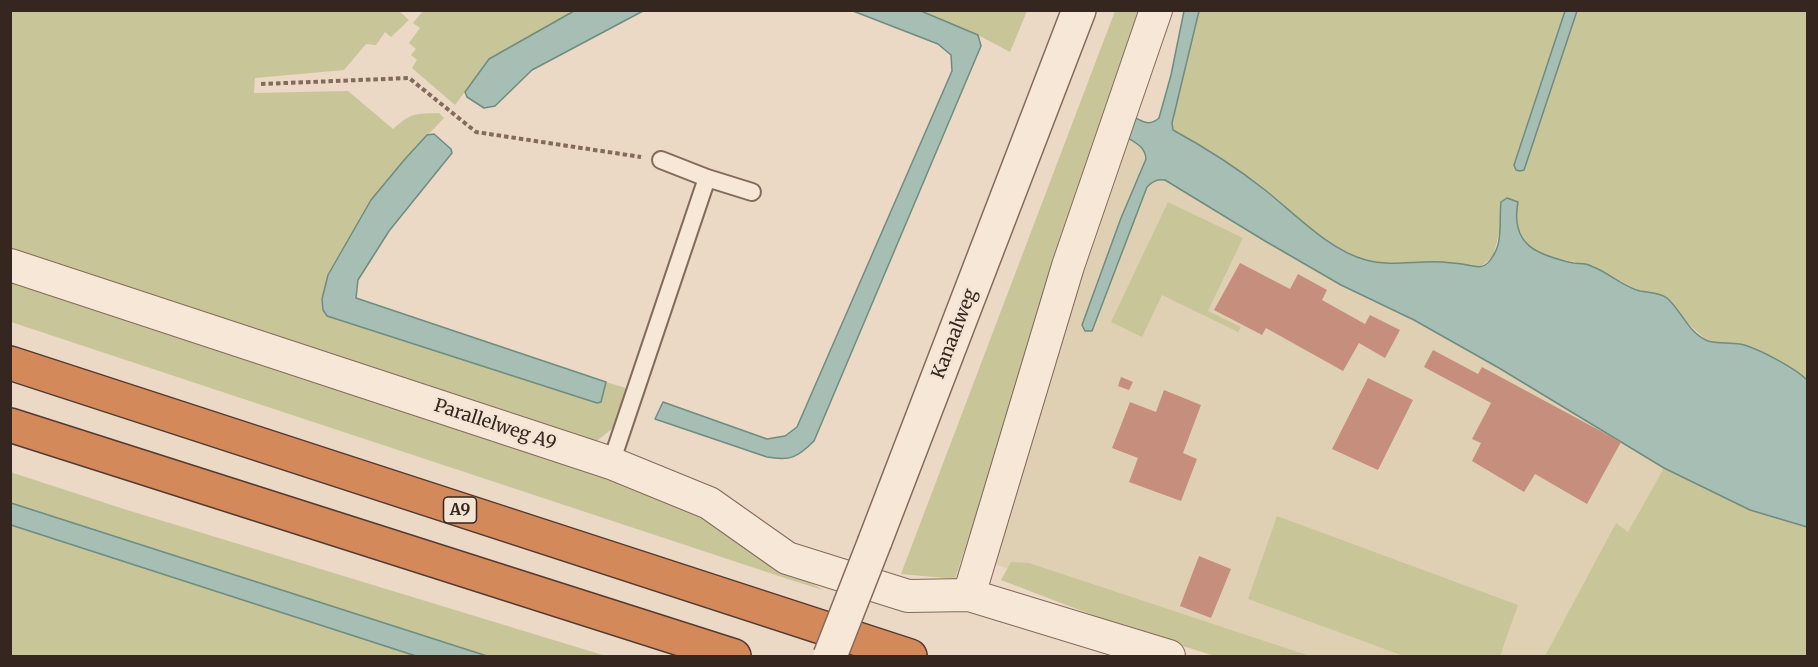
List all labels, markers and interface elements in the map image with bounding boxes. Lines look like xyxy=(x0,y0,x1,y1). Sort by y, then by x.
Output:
street label: Kanaalweg xyxy=(928,286,982,382)
street label: Parallelweg A9 xyxy=(431,395,559,455)
road number: A9 xyxy=(444,497,476,523)

